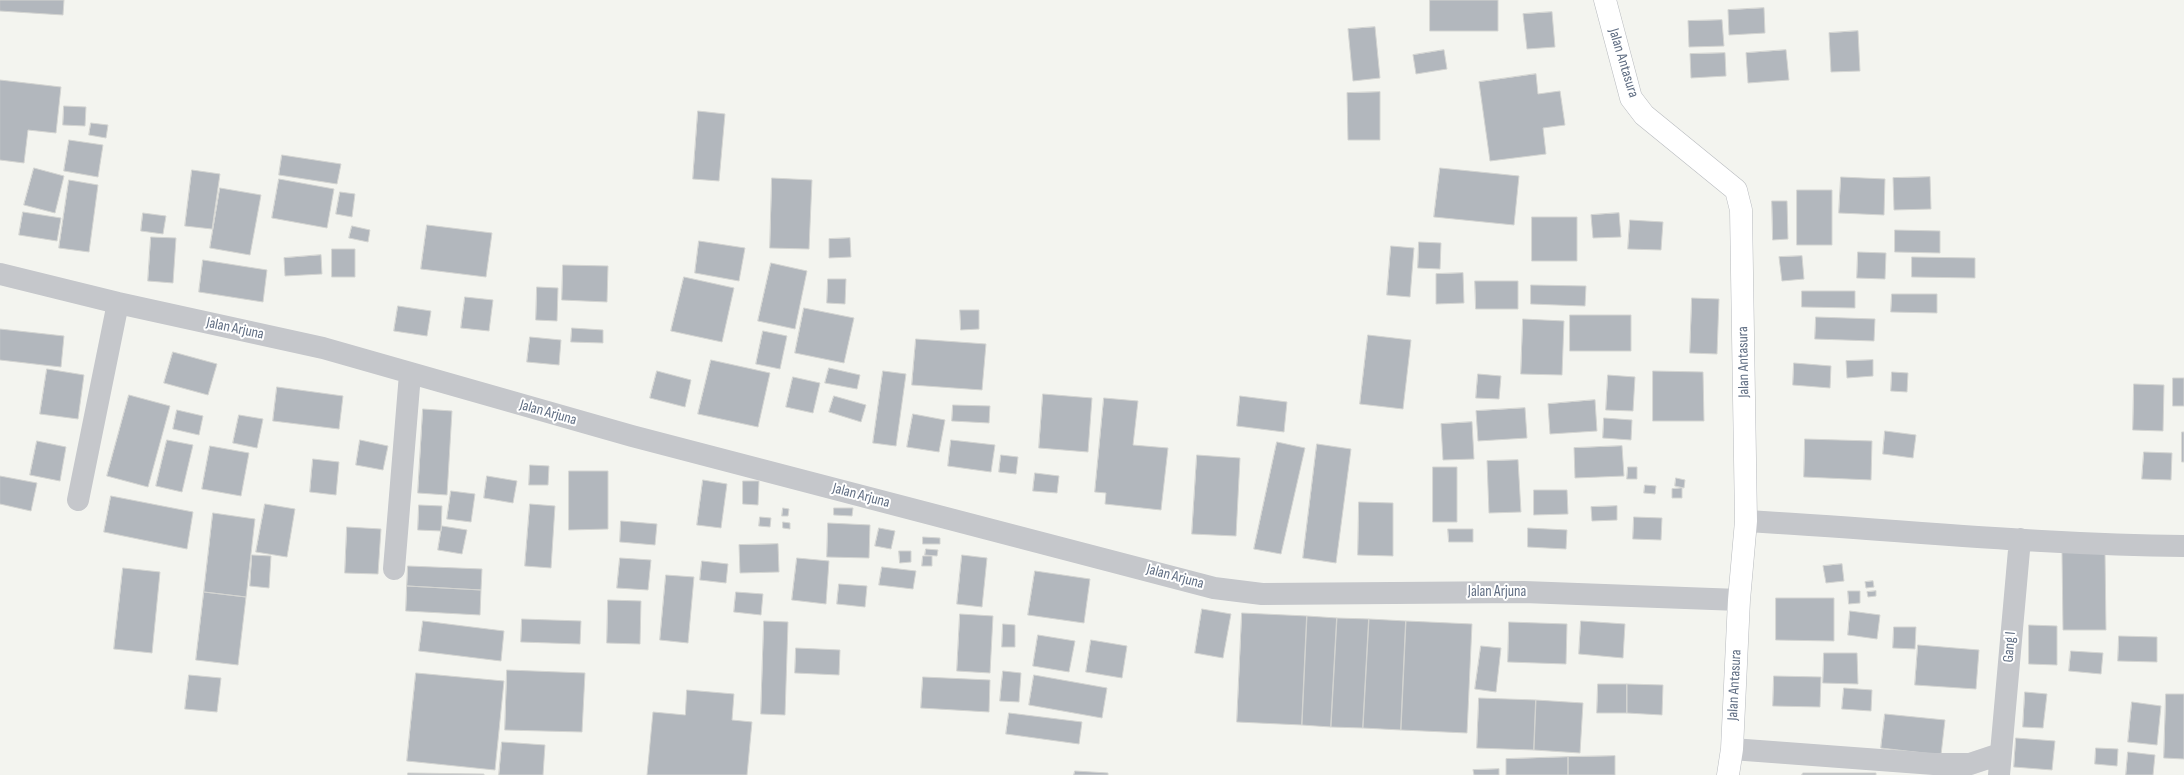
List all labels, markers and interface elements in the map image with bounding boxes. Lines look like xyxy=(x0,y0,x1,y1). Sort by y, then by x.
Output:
street label: Jalan Antasura xyxy=(1604,26,1642,100)
street label: Jalan Arjuna xyxy=(205,314,265,344)
street label: Jalan Antasura xyxy=(1734,326,1754,398)
street label: Jalan Arjuna xyxy=(517,396,579,430)
street label: Jalan Arjuna xyxy=(830,480,892,512)
street label: Jalan Arjuna xyxy=(1144,561,1206,593)
street label: Jalan Arjuna xyxy=(1468,583,1526,601)
street label: Gang I xyxy=(2000,631,2020,663)
street label: Jalan Antasura xyxy=(1724,649,1746,721)

